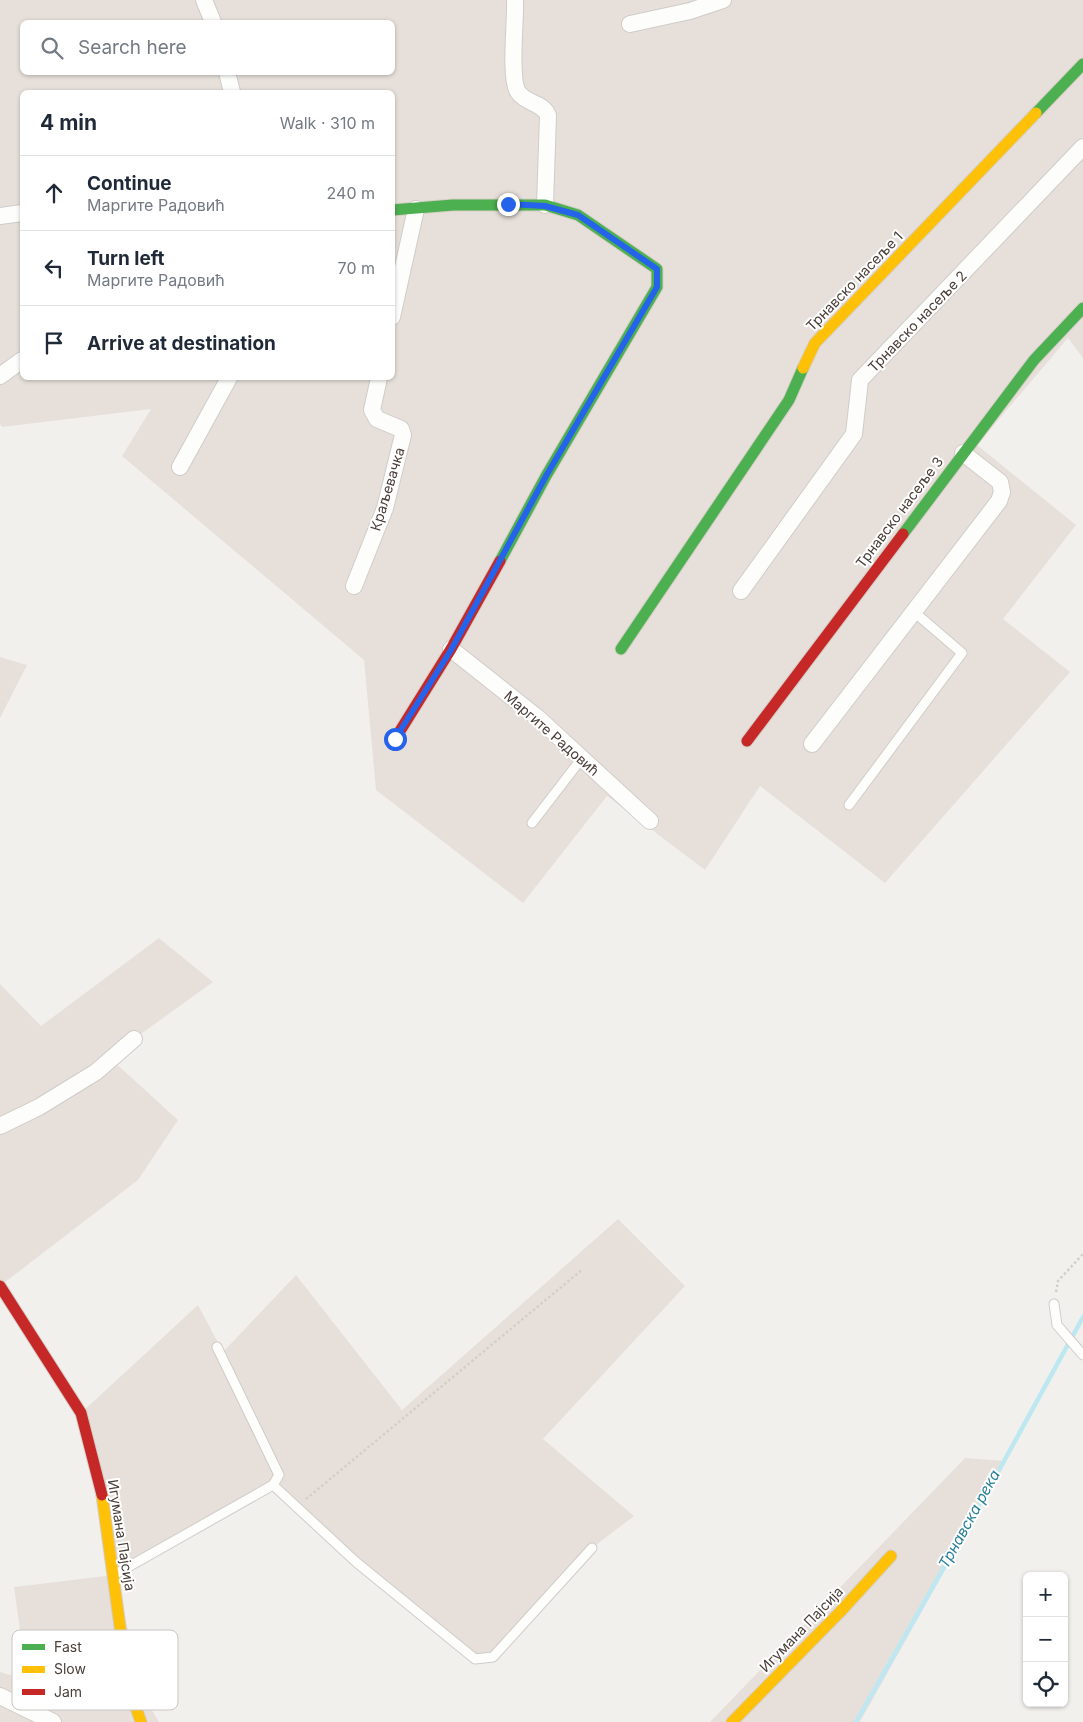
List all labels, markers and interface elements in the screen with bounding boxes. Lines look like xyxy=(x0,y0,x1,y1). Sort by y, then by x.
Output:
search box xyxy=(20,20,395,75)
icon: search xyxy=(38,34,66,62)
text: Search here xyxy=(78,36,187,59)
text: 4 min xyxy=(40,110,97,135)
text: Walk · 310 m xyxy=(280,113,375,133)
text: Continue xyxy=(87,172,172,195)
icon: ahead xyxy=(40,179,68,207)
text: 240 m xyxy=(327,183,375,203)
route end xyxy=(497,193,520,216)
text: Маргите Радовић xyxy=(87,195,225,215)
street label: Трнавско насеље 1 xyxy=(802,228,906,334)
text: Turn left xyxy=(87,247,165,270)
icon: left xyxy=(40,254,68,282)
text: 70 m xyxy=(338,258,375,278)
street label: Трнавско насеље 2 xyxy=(864,267,970,375)
text: Маргите Радовић xyxy=(87,270,225,290)
icon: arrive xyxy=(40,329,68,357)
text: Arrive at destination xyxy=(87,332,276,355)
street label: Краљевачка xyxy=(366,445,408,533)
street label: Трнавско насеље 3 xyxy=(852,453,946,571)
street label: Маргите Радовић xyxy=(501,687,603,779)
route start xyxy=(384,728,407,751)
water label: Трнавска река xyxy=(934,1466,1004,1572)
street label: Игумана Пајсија xyxy=(105,1478,139,1592)
map controls xyxy=(1023,1572,1068,1707)
button: + xyxy=(1023,1572,1068,1617)
street label: Игумана Пајсија xyxy=(756,1583,846,1675)
button: − xyxy=(1023,1617,1068,1662)
legend xyxy=(12,1630,178,1710)
text: Fast xyxy=(54,1638,82,1655)
text: Slow xyxy=(54,1660,86,1677)
button: locate xyxy=(1023,1662,1068,1707)
text: Jam xyxy=(54,1683,82,1700)

